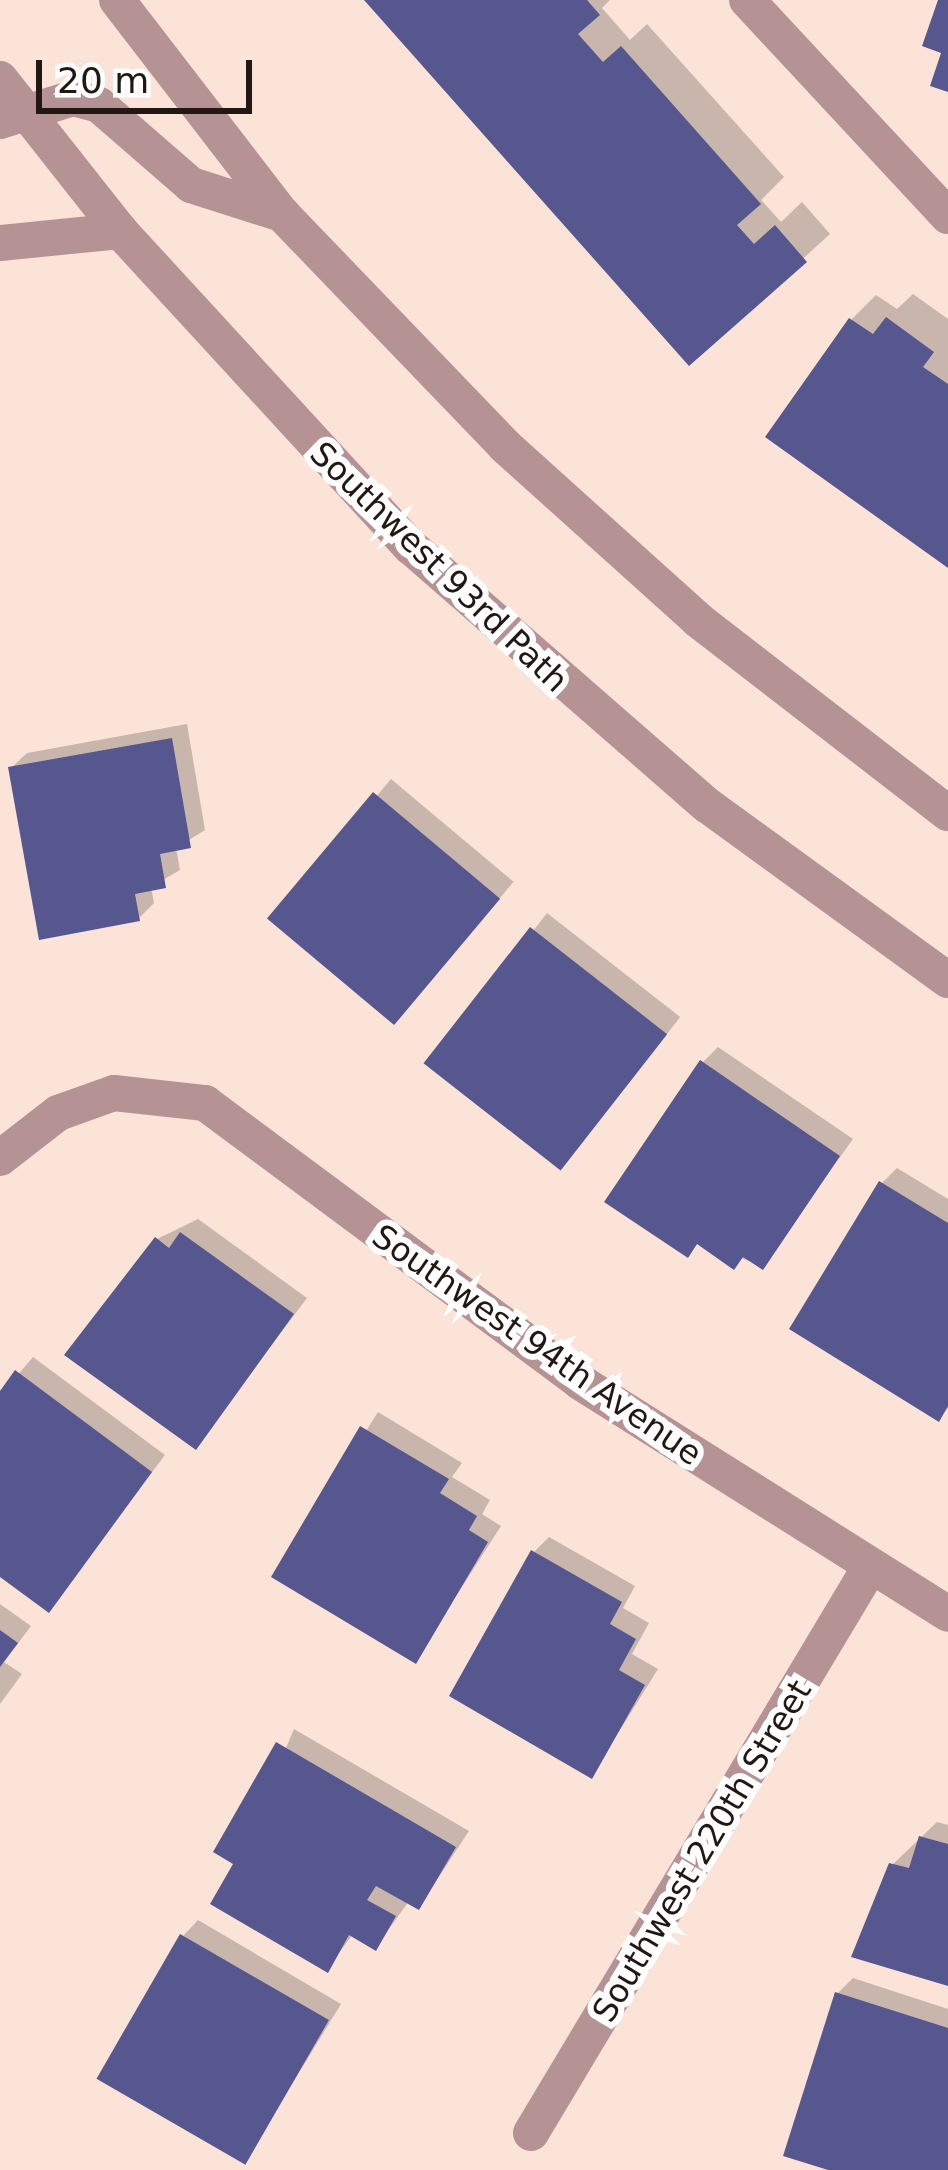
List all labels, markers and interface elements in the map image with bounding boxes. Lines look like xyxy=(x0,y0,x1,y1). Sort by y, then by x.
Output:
scale bar xyxy=(42,36,258,110)
text: 20 m xyxy=(57,60,149,101)
street label: Southwest 93rd Path xyxy=(302,434,576,700)
street label: Southwest 94th Avenue xyxy=(365,1216,709,1474)
street label: Southwest 220th Street xyxy=(584,1673,820,2029)

